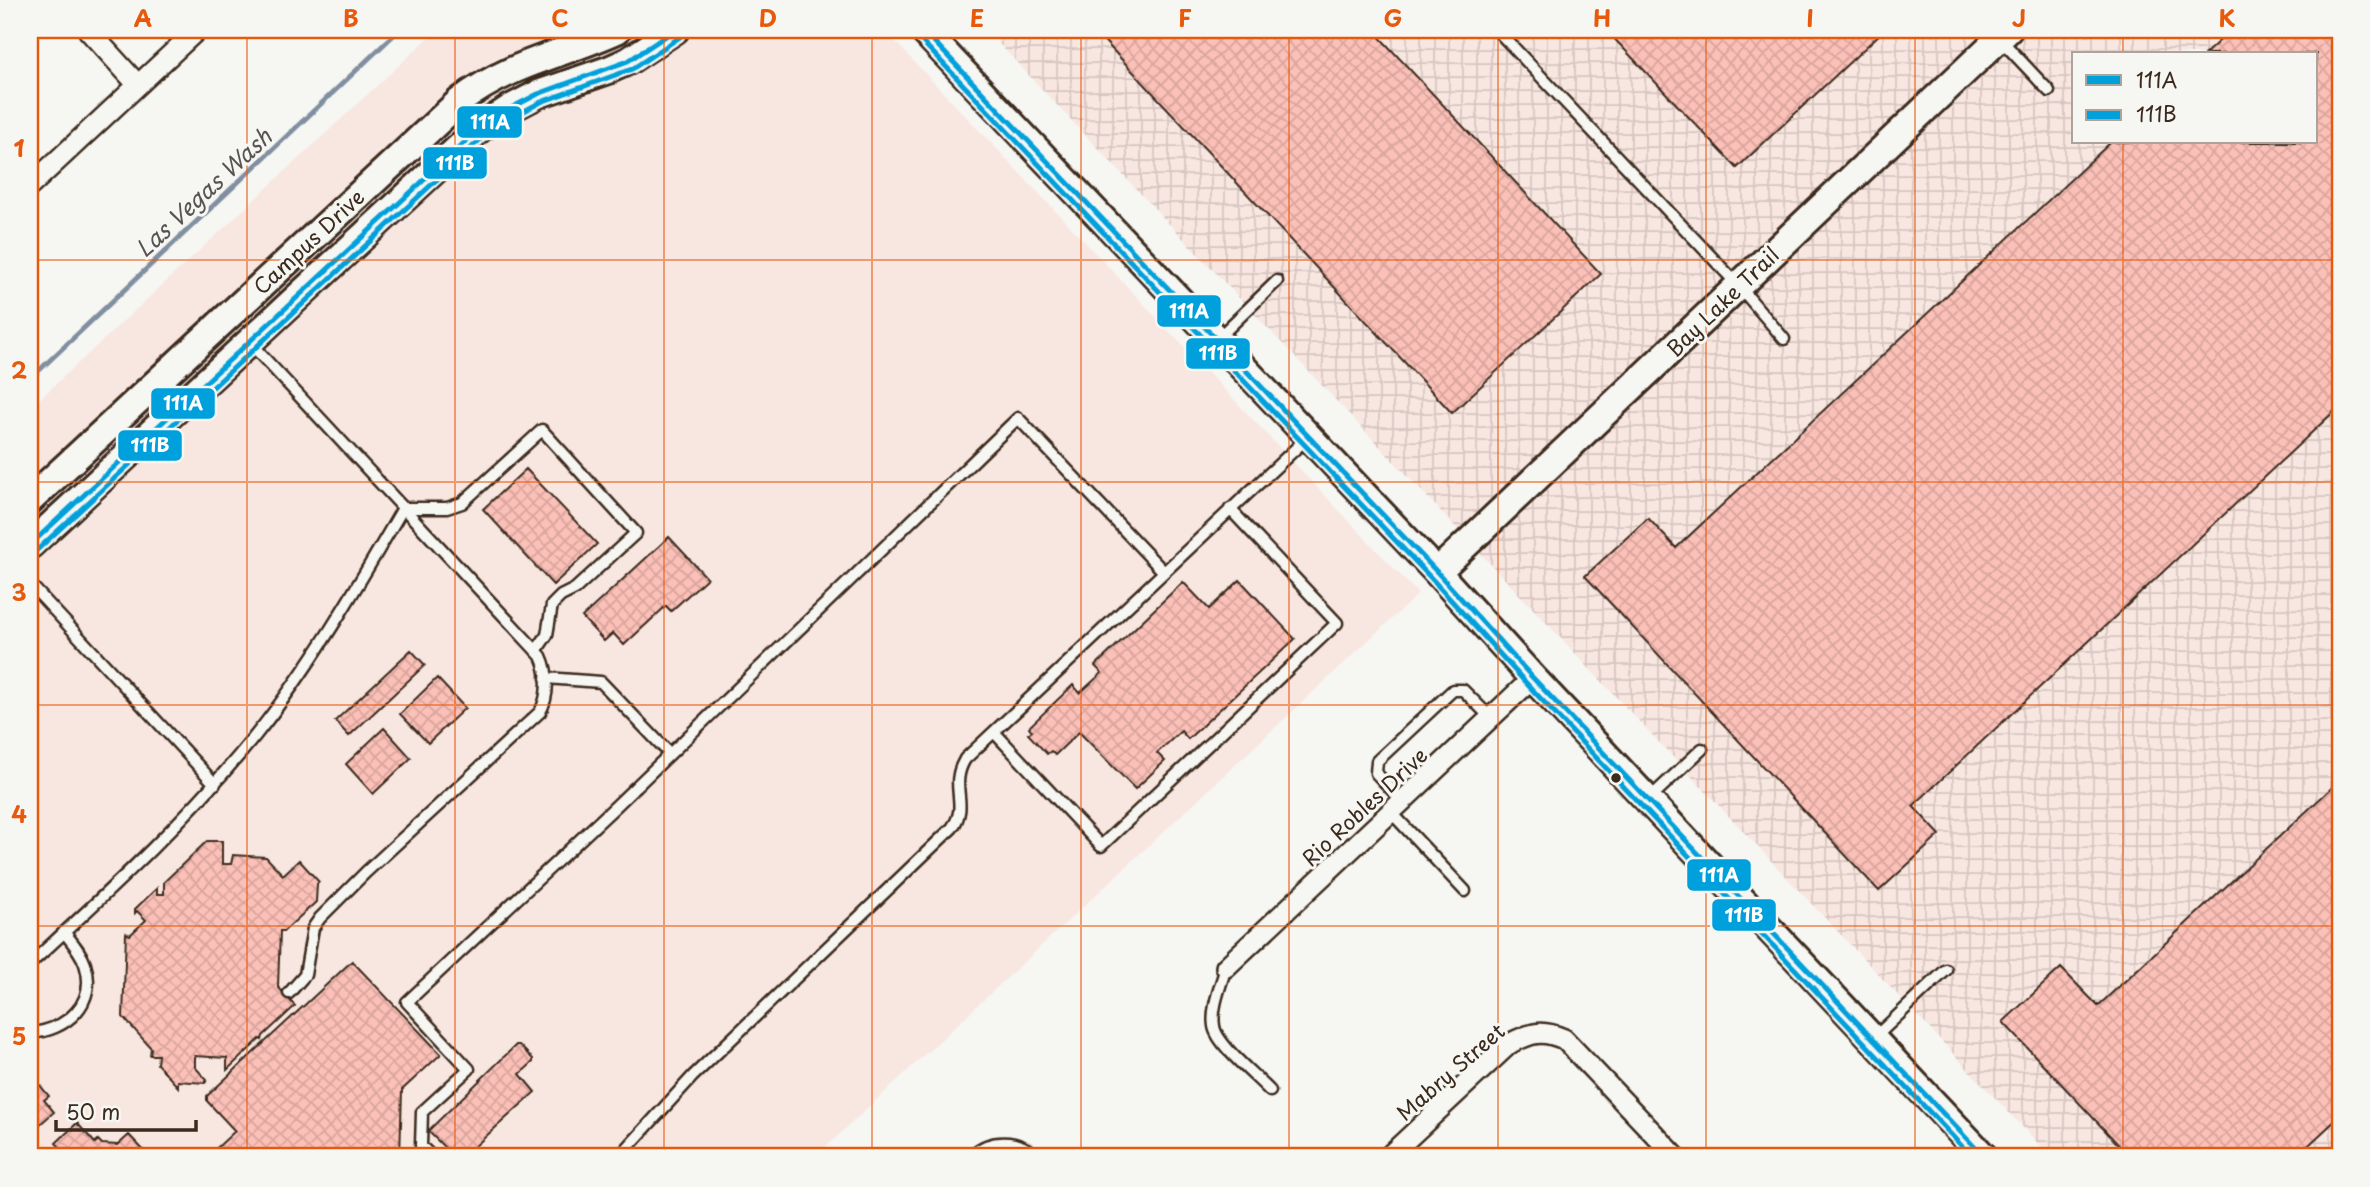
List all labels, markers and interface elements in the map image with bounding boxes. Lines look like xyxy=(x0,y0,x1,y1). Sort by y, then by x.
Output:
text: A xyxy=(134,0,152,35)
text: B xyxy=(343,0,359,35)
text: C xyxy=(551,0,569,35)
text: D xyxy=(759,0,777,35)
text: E xyxy=(970,0,984,35)
text: F xyxy=(1178,0,1192,35)
text: G xyxy=(1384,0,1402,35)
text: H xyxy=(1593,0,1611,35)
text: I xyxy=(1806,0,1814,35)
text: J xyxy=(2012,0,2026,35)
text: K xyxy=(2219,0,2236,35)
legend xyxy=(2072,52,2318,144)
text: 111A xyxy=(2136,63,2178,95)
text: 111B xyxy=(2136,97,2177,129)
line badge: 111A xyxy=(456,105,523,139)
text: 111A xyxy=(470,107,510,135)
water label: Las Vegas Wash xyxy=(127,119,280,265)
text: 1 xyxy=(14,130,25,165)
line badge: 111B xyxy=(422,146,488,180)
text: 111B xyxy=(435,148,475,176)
street label: Campus Drive xyxy=(245,181,371,301)
street label: Bay Lake Trail xyxy=(1658,239,1786,363)
line badge: 111A xyxy=(1156,294,1222,328)
text: 111A xyxy=(1169,296,1209,324)
line badge: 111B xyxy=(1185,337,1251,370)
text: 111B xyxy=(1198,338,1238,366)
text: 2 xyxy=(11,352,27,387)
line badge: 111A xyxy=(150,387,216,420)
text: 111A xyxy=(163,388,203,416)
line badge: 111B xyxy=(117,429,183,462)
text: 111B xyxy=(130,430,170,458)
text: 3 xyxy=(11,574,27,609)
street label: Rio Robles Drive xyxy=(1294,739,1434,873)
unlabelled marker xyxy=(1609,771,1623,785)
text: 4 xyxy=(11,796,27,831)
line badge: 111A xyxy=(1686,858,1752,892)
text: 111A xyxy=(1699,860,1739,888)
line badge: 111B xyxy=(1711,898,1777,932)
text: 111B xyxy=(1724,900,1764,928)
street label: Mabry Street xyxy=(1389,1015,1511,1127)
text: 5 xyxy=(12,1018,26,1053)
scale bar xyxy=(56,1089,196,1133)
text: 50 m xyxy=(66,1095,120,1127)

